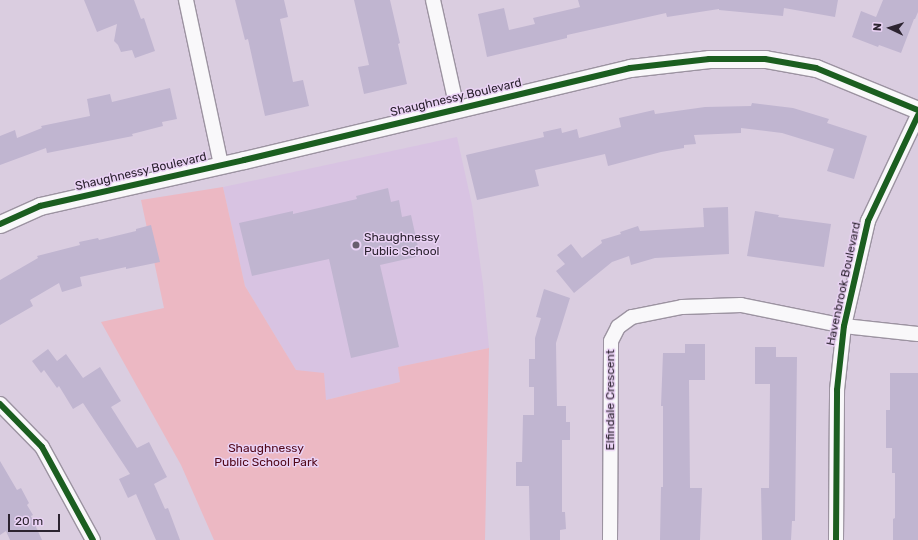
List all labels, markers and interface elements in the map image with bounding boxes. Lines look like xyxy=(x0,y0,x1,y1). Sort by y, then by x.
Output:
north arrow xyxy=(870,8,910,48)
text: N xyxy=(871,23,884,32)
street label: Shaughnessy Boulevard xyxy=(389,76,523,120)
street label: Shaughnessy Boulevard xyxy=(74,150,208,194)
street label: Havenbrook Boulevard xyxy=(824,221,864,347)
place label: Shaughnessy Public School xyxy=(364,231,440,259)
marker: Shaughnessy Public School xyxy=(351,240,361,250)
street label: Elfindale Crescent xyxy=(604,350,618,450)
park label: Shaughnessy Public School Park xyxy=(214,442,318,470)
scale bar xyxy=(10,506,62,532)
text: 20 m xyxy=(15,514,43,528)

